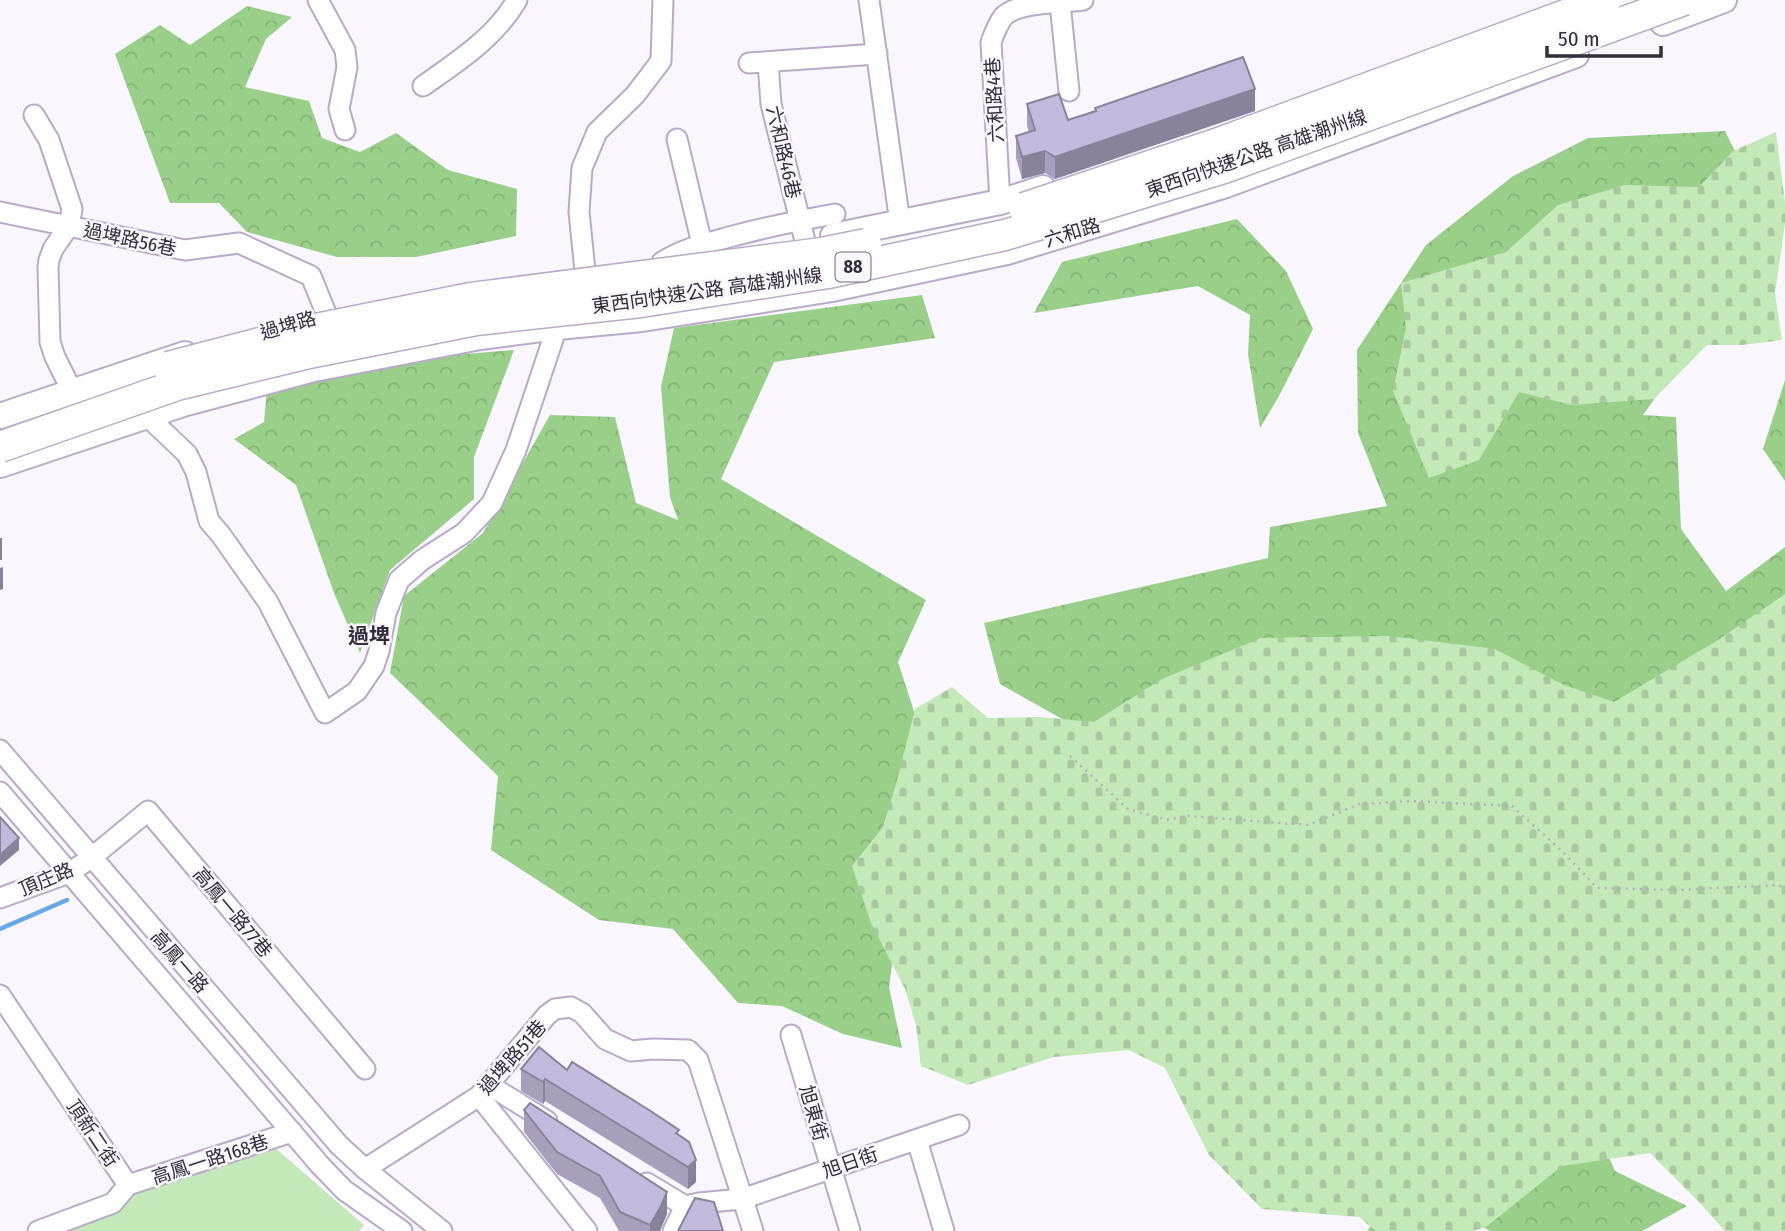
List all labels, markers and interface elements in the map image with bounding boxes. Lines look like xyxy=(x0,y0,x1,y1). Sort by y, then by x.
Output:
scale bar xyxy=(1547,14,1661,58)
text: 50 m xyxy=(1558,26,1600,52)
street label: 六和路4巷 xyxy=(981,57,1008,143)
street label: 六和路46巷 xyxy=(762,103,805,201)
street label: 東西向快速公路 高雄潮州線 xyxy=(1143,105,1370,202)
street label: 六和路 xyxy=(1042,213,1103,252)
street label: 過埤路56巷 xyxy=(81,218,178,261)
road number: 88 xyxy=(836,253,870,282)
street label: 東西向快速公路 高雄潮州線 xyxy=(590,263,824,318)
street label: 過埤路 xyxy=(258,307,319,344)
district label: 過埤 xyxy=(348,623,390,649)
street label: 頂庄路 xyxy=(15,858,77,901)
street label: 高鳳一路77巷 xyxy=(188,863,277,962)
street label: 高鳳一路 xyxy=(146,925,213,998)
street label: 過埤路51巷 xyxy=(474,1015,551,1099)
street label: 旭東街 xyxy=(795,1083,832,1144)
street label: 頂新二街 xyxy=(62,1095,123,1171)
street label: 高鳳一路168巷 xyxy=(149,1130,271,1189)
street label: 旭日街 xyxy=(819,1142,881,1183)

